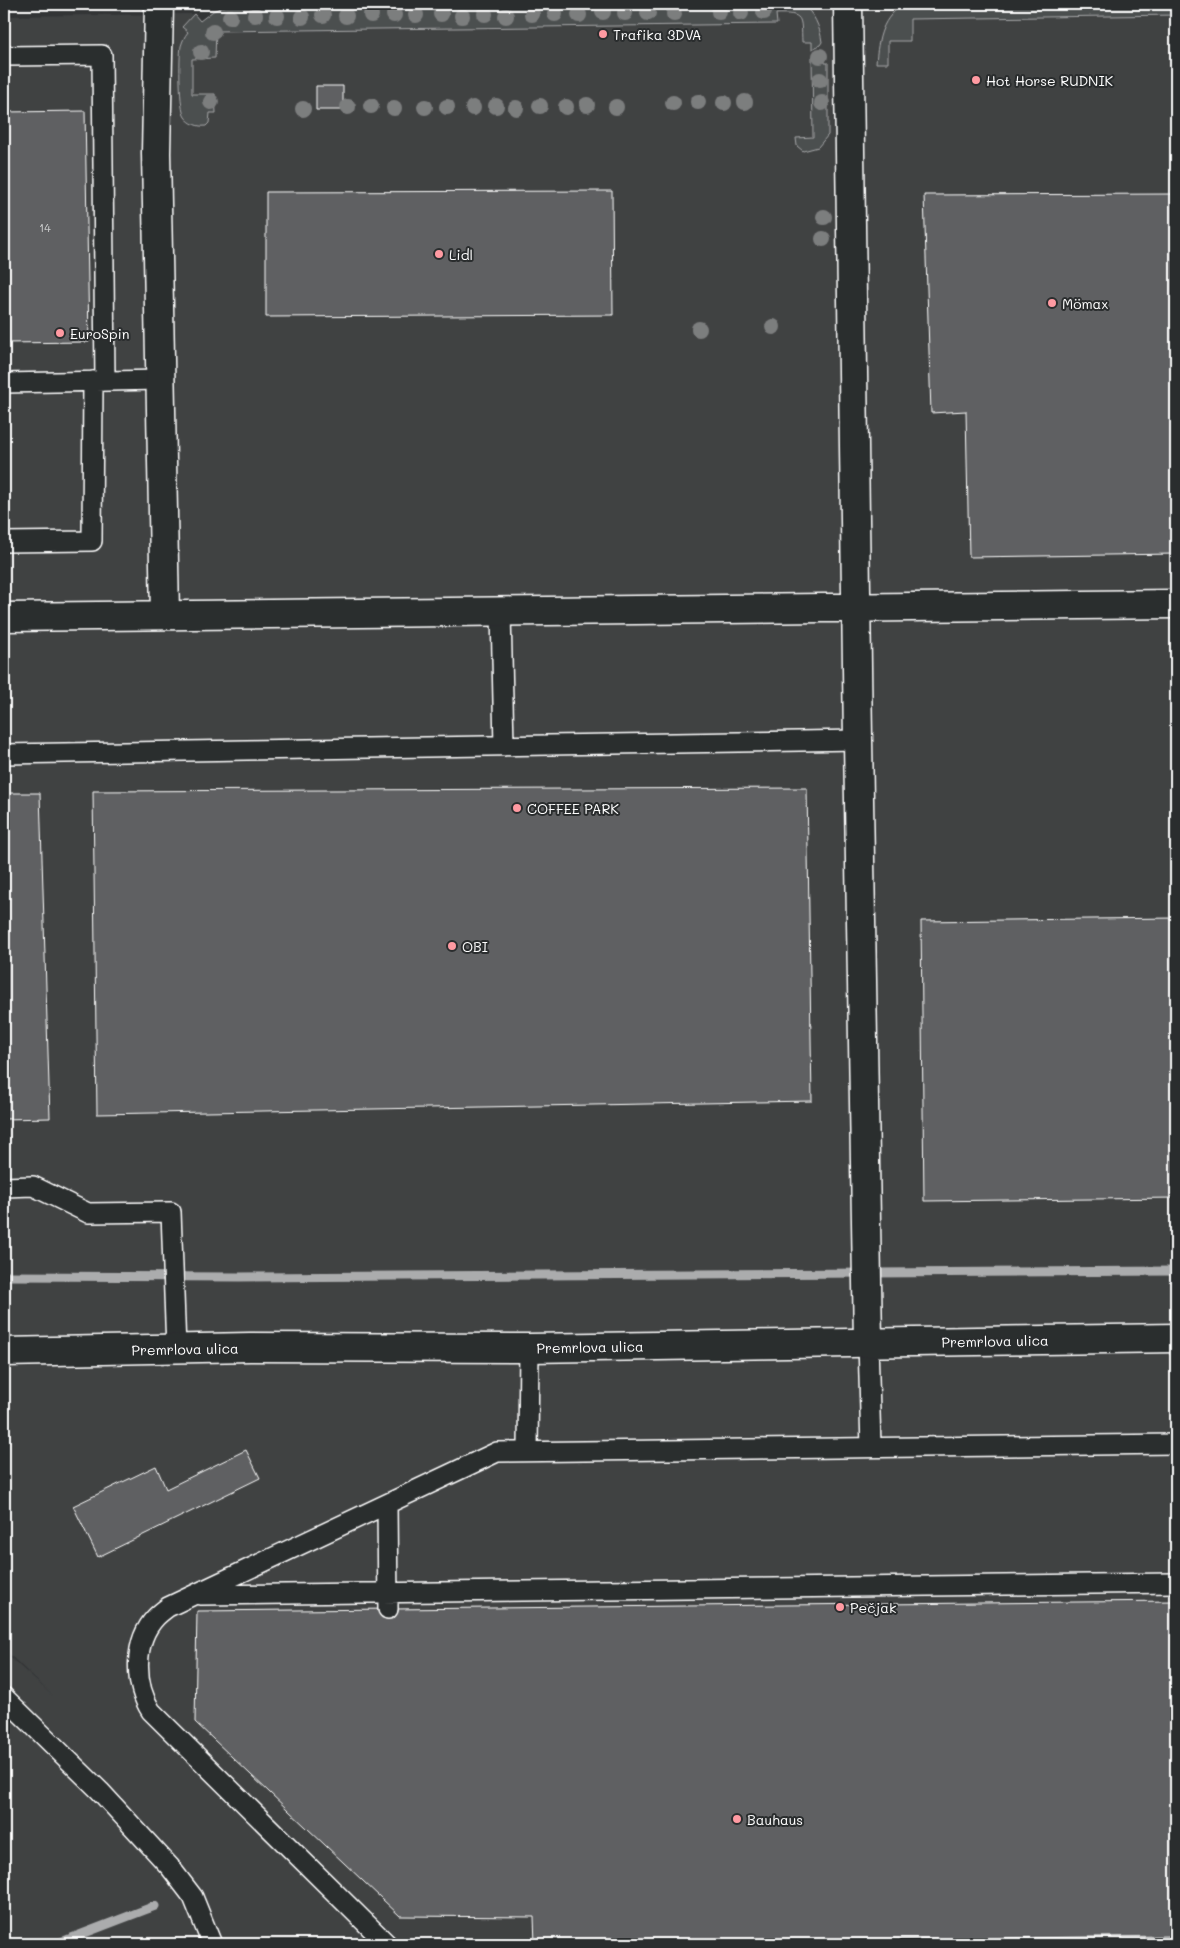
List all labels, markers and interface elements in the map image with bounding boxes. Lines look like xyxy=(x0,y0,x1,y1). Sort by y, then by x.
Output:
place label: Trafika 3DVA xyxy=(613,25,701,44)
marker: Trafika 3DVA xyxy=(597,28,609,40)
place label: Hot Horse RUDNIK xyxy=(986,71,1114,90)
marker: Hot Horse RUDNIK xyxy=(970,74,982,86)
house number: 14 xyxy=(39,220,51,235)
place label: Lidl xyxy=(449,245,473,264)
marker: Lidl xyxy=(433,248,445,260)
place label: Mömax xyxy=(1062,294,1108,313)
marker: Mömax xyxy=(1046,297,1058,309)
place label: EuroSpin xyxy=(70,324,130,343)
marker: EuroSpin xyxy=(54,327,66,339)
place label: COFFEE PARK xyxy=(527,799,619,818)
marker: COFFEE PARK xyxy=(511,802,523,814)
place label: OBI xyxy=(462,937,488,956)
marker: OBI xyxy=(446,940,458,952)
street label: Premrlova ulica xyxy=(941,1331,1049,1351)
street label: Premrlova ulica xyxy=(536,1337,644,1357)
street label: Premrlova ulica xyxy=(131,1339,239,1359)
place label: Pečjak xyxy=(850,1598,896,1617)
marker: Pečjak xyxy=(834,1601,846,1613)
place label: Bauhaus xyxy=(747,1810,803,1829)
marker: Bauhaus xyxy=(731,1813,743,1825)

